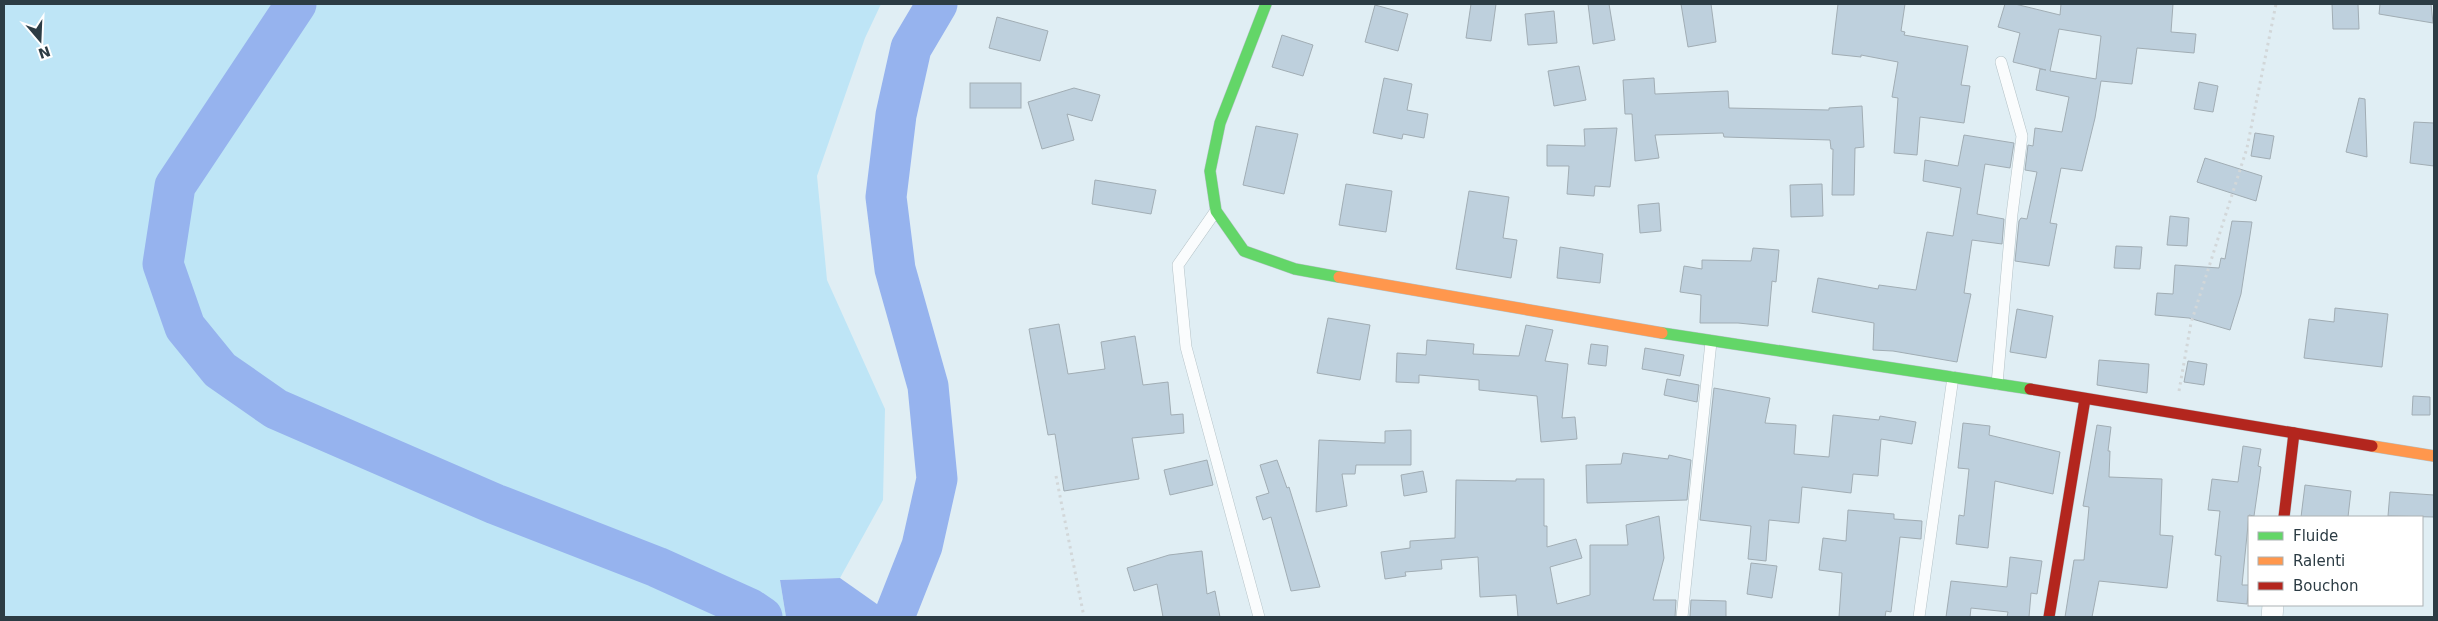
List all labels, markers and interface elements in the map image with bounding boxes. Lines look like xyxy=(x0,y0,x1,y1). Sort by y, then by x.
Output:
north arrow xyxy=(15,15,65,65)
text: N xyxy=(36,43,52,62)
legend xyxy=(2248,516,2423,606)
text: Fluide xyxy=(2293,527,2338,545)
text: Ralenti xyxy=(2293,552,2345,570)
text: Bouchon xyxy=(2293,577,2358,595)

